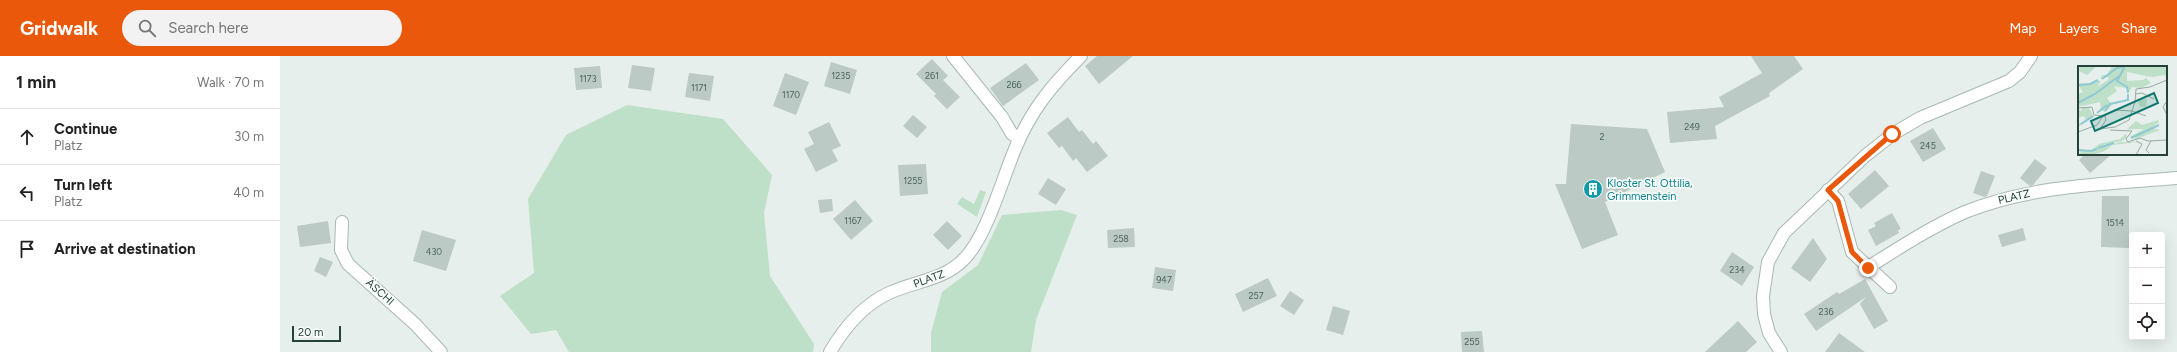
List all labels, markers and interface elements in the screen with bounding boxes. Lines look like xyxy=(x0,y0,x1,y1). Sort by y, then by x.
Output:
search box xyxy=(122,10,402,46)
text: Gridwalk xyxy=(20,17,98,40)
icon: search xyxy=(136,17,158,39)
text: Search here xyxy=(168,19,248,37)
text: Map xyxy=(2009,20,2037,37)
text: Layers xyxy=(2059,20,2099,37)
text: Share xyxy=(2121,20,2157,37)
inset map xyxy=(2078,66,2167,155)
house number: 1235 xyxy=(832,70,850,81)
house number: 261 xyxy=(925,70,939,81)
text: 1 min xyxy=(16,72,56,92)
house number: 1173 xyxy=(579,73,597,84)
text: Walk · 70 m xyxy=(197,75,264,90)
house number: 266 xyxy=(1006,79,1022,90)
house number: 1171 xyxy=(691,82,707,93)
house number: 1170 xyxy=(782,89,800,100)
text: Continue xyxy=(54,120,117,138)
house number: 249 xyxy=(1684,121,1700,132)
route start xyxy=(1883,125,1901,143)
icon: ahead xyxy=(16,126,38,148)
text: 30 m xyxy=(234,129,264,144)
house number: 2 xyxy=(1599,131,1605,142)
text: Platz xyxy=(54,138,82,153)
house number: 245 xyxy=(1920,140,1936,151)
house number: 1255 xyxy=(903,175,923,186)
text: Turn left xyxy=(54,176,112,194)
place label: Kloster St. Ottilia, Grimmenstein xyxy=(1607,177,1693,203)
building icon: Kloster St. Ottilia, Grimmenstein xyxy=(1582,178,1604,200)
icon: left xyxy=(16,182,38,204)
text: 40 m xyxy=(233,185,264,200)
street label: PLATZ xyxy=(1997,187,2031,207)
text: Platz xyxy=(54,194,82,209)
house number: 1167 xyxy=(844,215,862,226)
house number: 1514 xyxy=(2106,217,2125,228)
map controls xyxy=(2129,232,2165,340)
button: + xyxy=(2129,232,2165,268)
house number: 258 xyxy=(1113,233,1129,244)
icon: arrive xyxy=(16,238,38,260)
text: Arrive at destination xyxy=(54,240,195,258)
house number: 430 xyxy=(426,246,442,257)
route end xyxy=(1859,259,1877,277)
house number: 234 xyxy=(1729,264,1745,275)
street label: PLATZ xyxy=(911,267,947,291)
button: − xyxy=(2129,268,2165,304)
house number: 947 xyxy=(1156,274,1172,285)
street label: ÄSCHI xyxy=(363,276,397,308)
house number: 257 xyxy=(1248,290,1264,301)
button: locate xyxy=(2129,304,2165,340)
house number: 236 xyxy=(1818,306,1834,317)
scale bar xyxy=(292,324,341,343)
text: 20 m xyxy=(298,326,323,339)
house number: 255 xyxy=(1464,336,1480,347)

